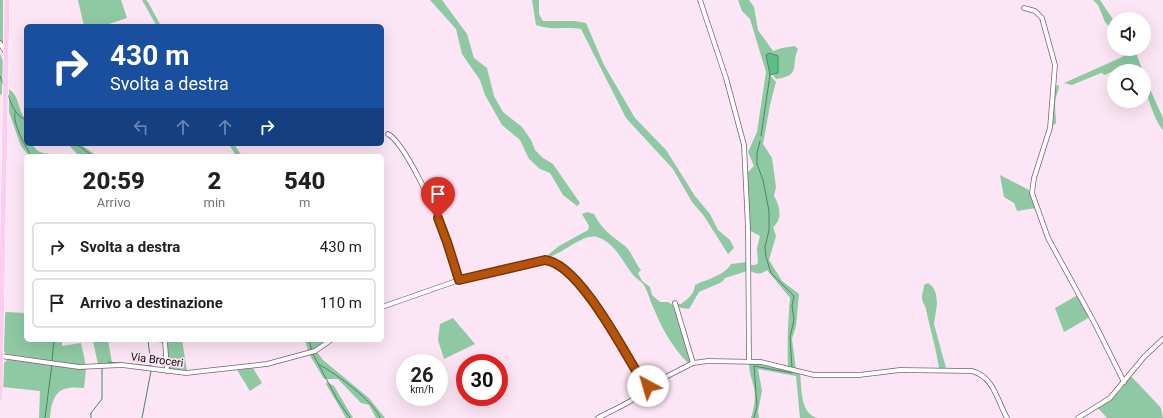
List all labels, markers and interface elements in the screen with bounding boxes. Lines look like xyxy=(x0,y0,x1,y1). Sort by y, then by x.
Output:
map controls xyxy=(1107,12,1151,108)
button: sound xyxy=(1107,12,1151,56)
text: 430 m xyxy=(110,39,189,72)
icon: right xyxy=(44,40,96,92)
button: search xyxy=(1107,64,1151,108)
text: Svolta a destra xyxy=(110,73,229,94)
icon: left xyxy=(130,116,152,138)
icon: ahead xyxy=(172,116,194,138)
icon: ahead xyxy=(214,116,236,138)
icon: right xyxy=(256,116,278,138)
text: 20:59 xyxy=(83,167,145,195)
text: 2 xyxy=(207,167,221,195)
text: 540 xyxy=(284,167,325,195)
pin xyxy=(421,177,455,218)
icon: arrive xyxy=(427,183,449,205)
text: Arrivo xyxy=(97,195,131,210)
text: min xyxy=(204,195,225,210)
text: m xyxy=(299,195,310,210)
icon: right xyxy=(46,236,68,258)
text: Svolta a destra xyxy=(80,238,180,256)
text: 430 m xyxy=(320,238,362,256)
icon: arrive xyxy=(46,292,68,314)
text: Arrivo a destinazione xyxy=(80,294,223,312)
text: 110 m xyxy=(320,294,362,312)
street label: Via Broceri xyxy=(130,350,184,370)
speed limit sign: 30 xyxy=(456,354,508,406)
text: 26 xyxy=(411,363,433,387)
position arrow xyxy=(627,365,669,407)
text: km/h xyxy=(410,384,434,395)

